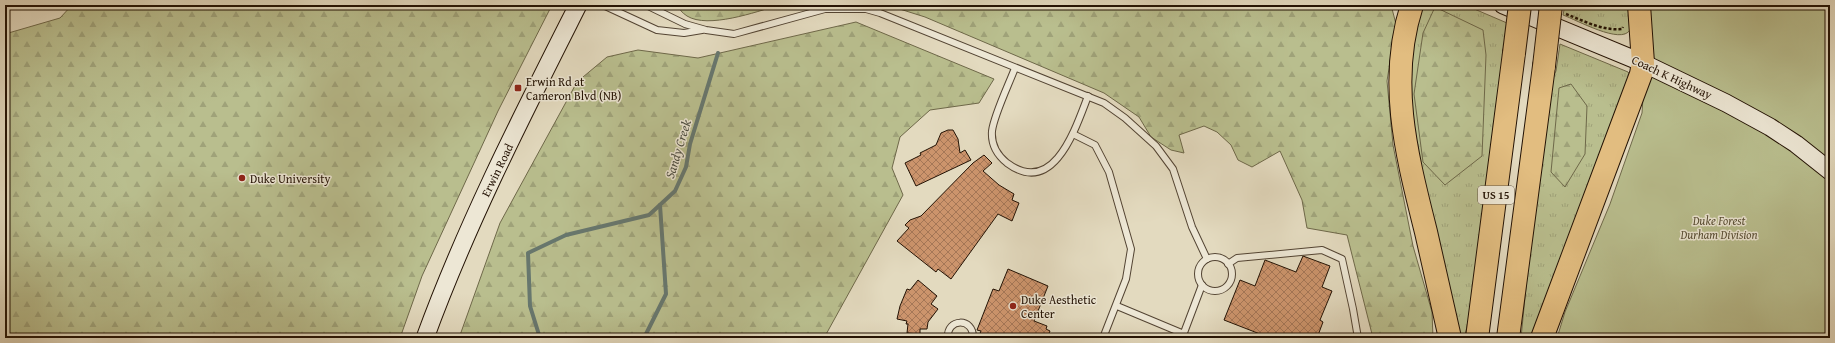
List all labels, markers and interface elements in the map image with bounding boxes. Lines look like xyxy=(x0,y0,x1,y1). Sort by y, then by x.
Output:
street label: Coach K Highway xyxy=(1629,51,1715,103)
place label: Erwin Rd at Cameron Blvd (NB) xyxy=(526,73,622,104)
marker: Erwin Rd at Cameron Blvd (NB) xyxy=(513,83,523,93)
water label: Sandy Creek xyxy=(660,117,696,181)
street label: Erwin Road xyxy=(477,140,517,200)
place label: Duke University xyxy=(250,170,331,187)
marker: Duke University xyxy=(237,173,247,183)
road number: US 15 xyxy=(1478,186,1514,204)
park label: Duke Forest Durham Division xyxy=(1679,212,1758,243)
place label: Duke Aesthetic Center xyxy=(1021,291,1097,322)
marker: Duke Aesthetic Center xyxy=(1008,301,1018,311)

